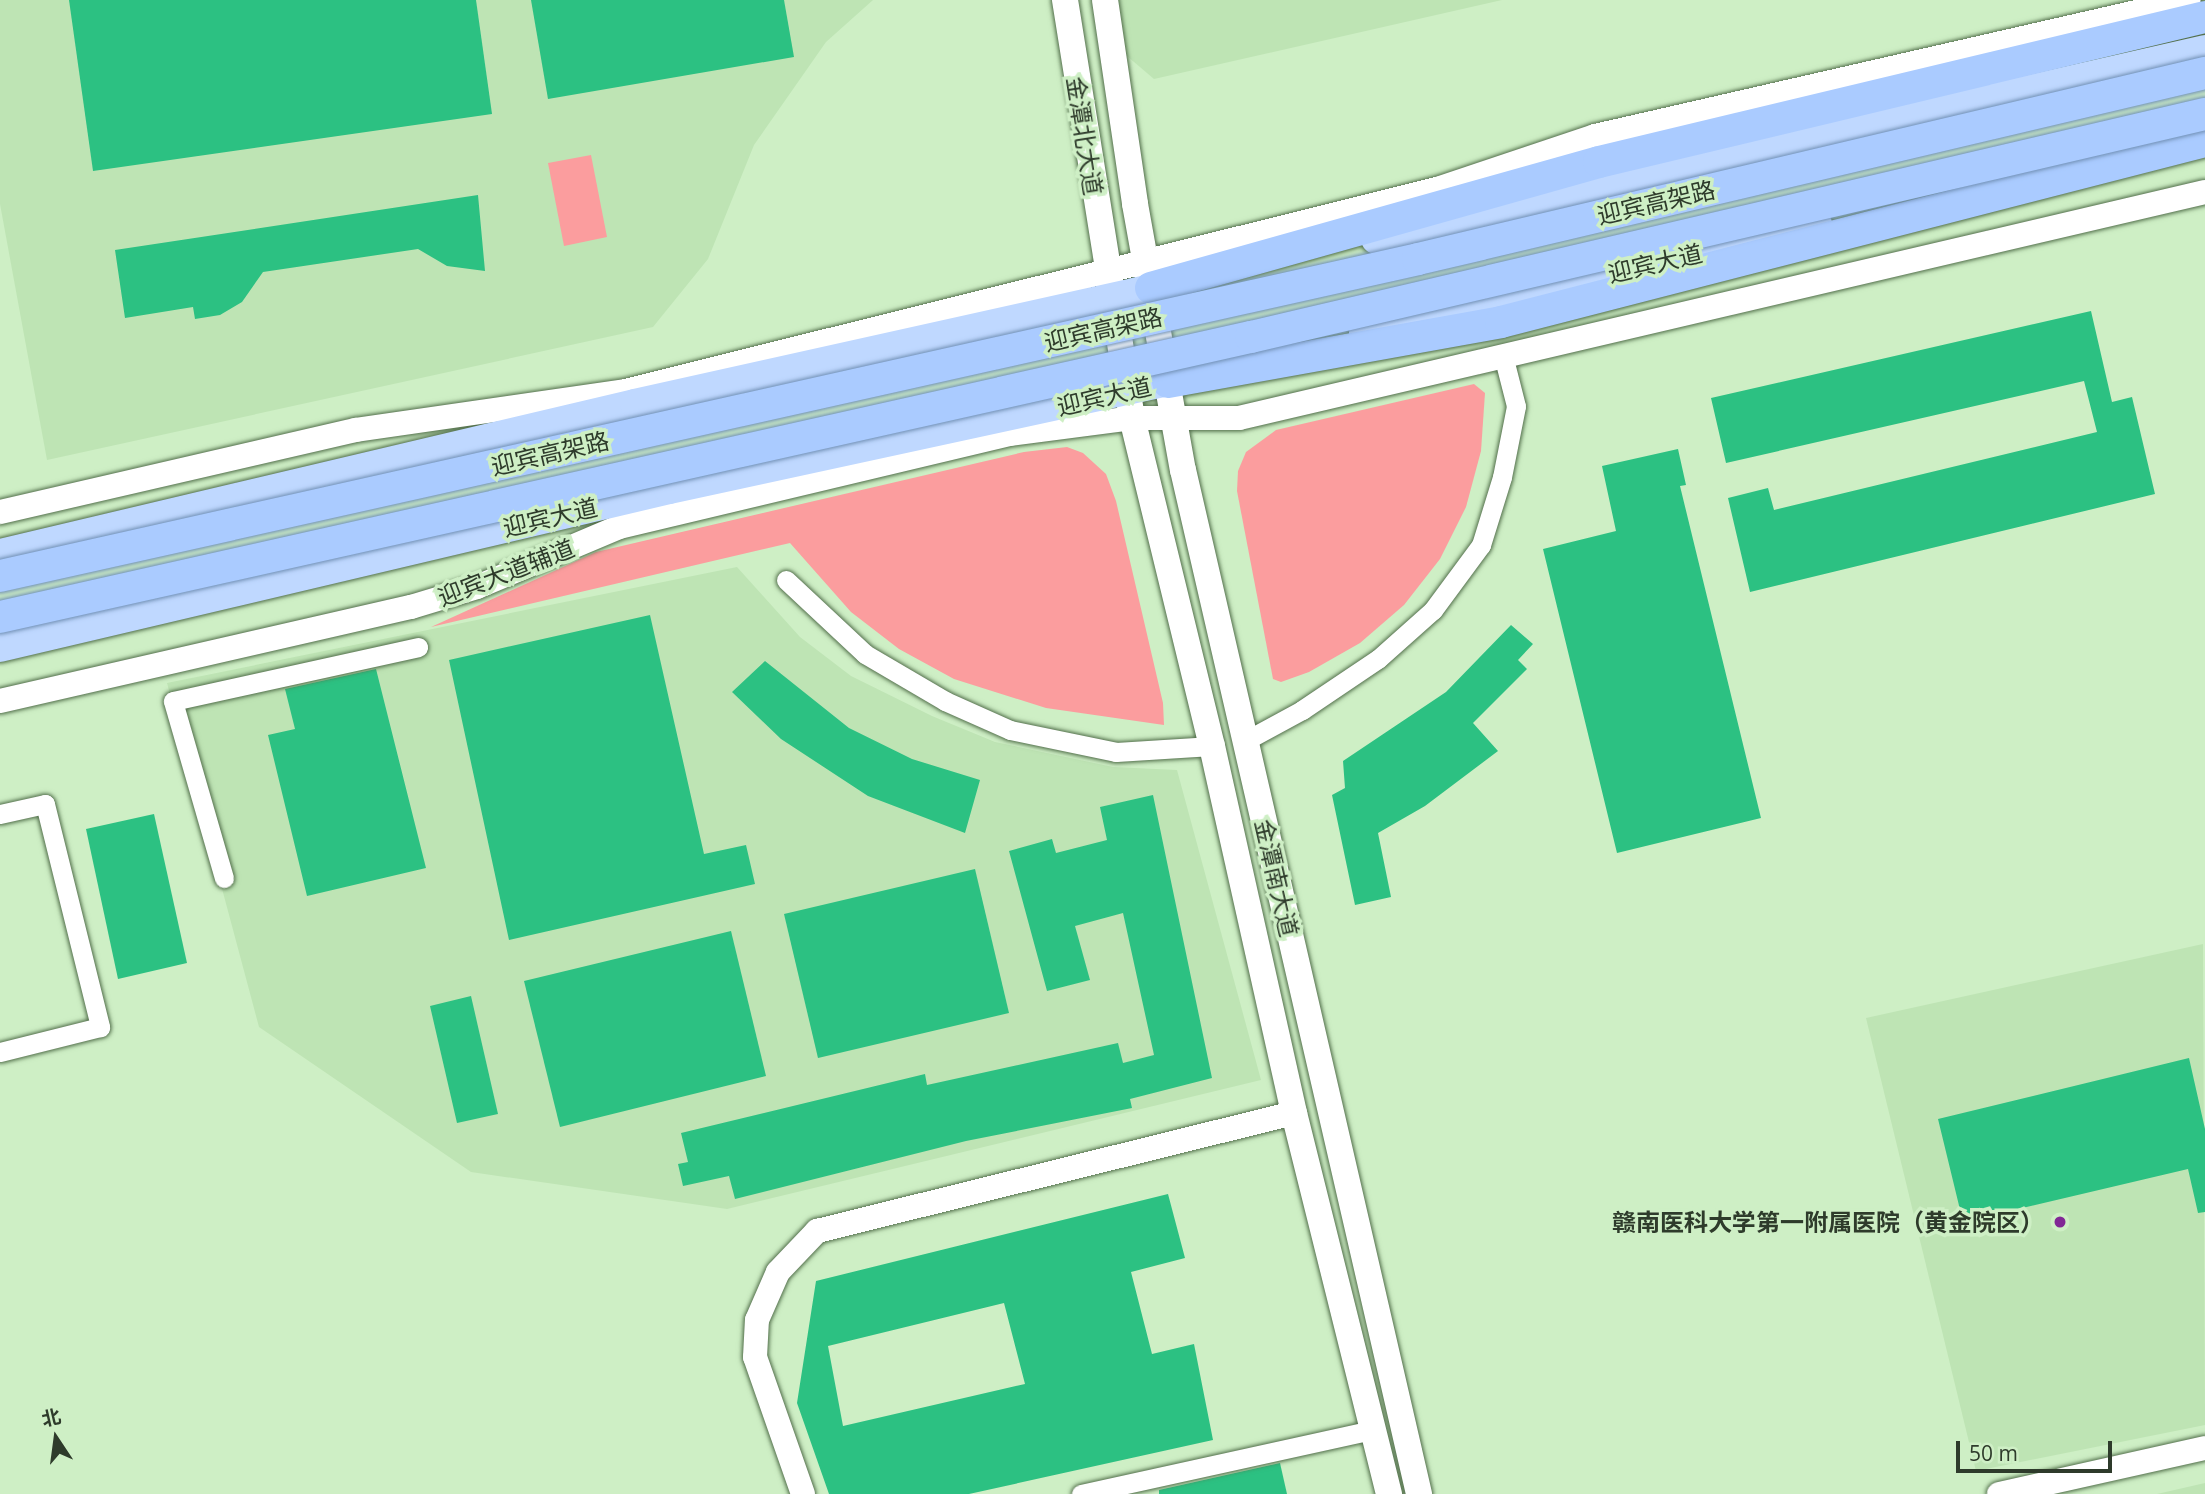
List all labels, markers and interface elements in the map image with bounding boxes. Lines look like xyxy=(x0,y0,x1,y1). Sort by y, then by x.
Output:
street label: 金潭北大道 xyxy=(1061,74,1109,198)
street label: 迎宾高架路 xyxy=(1594,174,1718,230)
street label: 迎宾大道 xyxy=(1605,238,1705,288)
street label: 迎宾高架路 xyxy=(1041,301,1165,357)
street label: 迎宾大道 xyxy=(1054,371,1154,421)
street label: 迎宾高架路 xyxy=(488,425,612,481)
street label: 迎宾大道 xyxy=(500,492,600,542)
street label: 迎宾大道辅道 xyxy=(434,533,578,611)
street label: 金潭南大道 xyxy=(1249,816,1305,940)
place label: 赣南医科大学第一附属医院（黄金院区） xyxy=(1612,1208,2044,1236)
marker: 赣南医科大学第一附属医院（黄金院区） xyxy=(2050,1212,2070,1232)
north arrow xyxy=(21,1403,91,1473)
text: 北 xyxy=(39,1403,63,1432)
scale bar xyxy=(1960,1428,2116,1472)
text: 50 m xyxy=(1969,1439,2018,1467)

